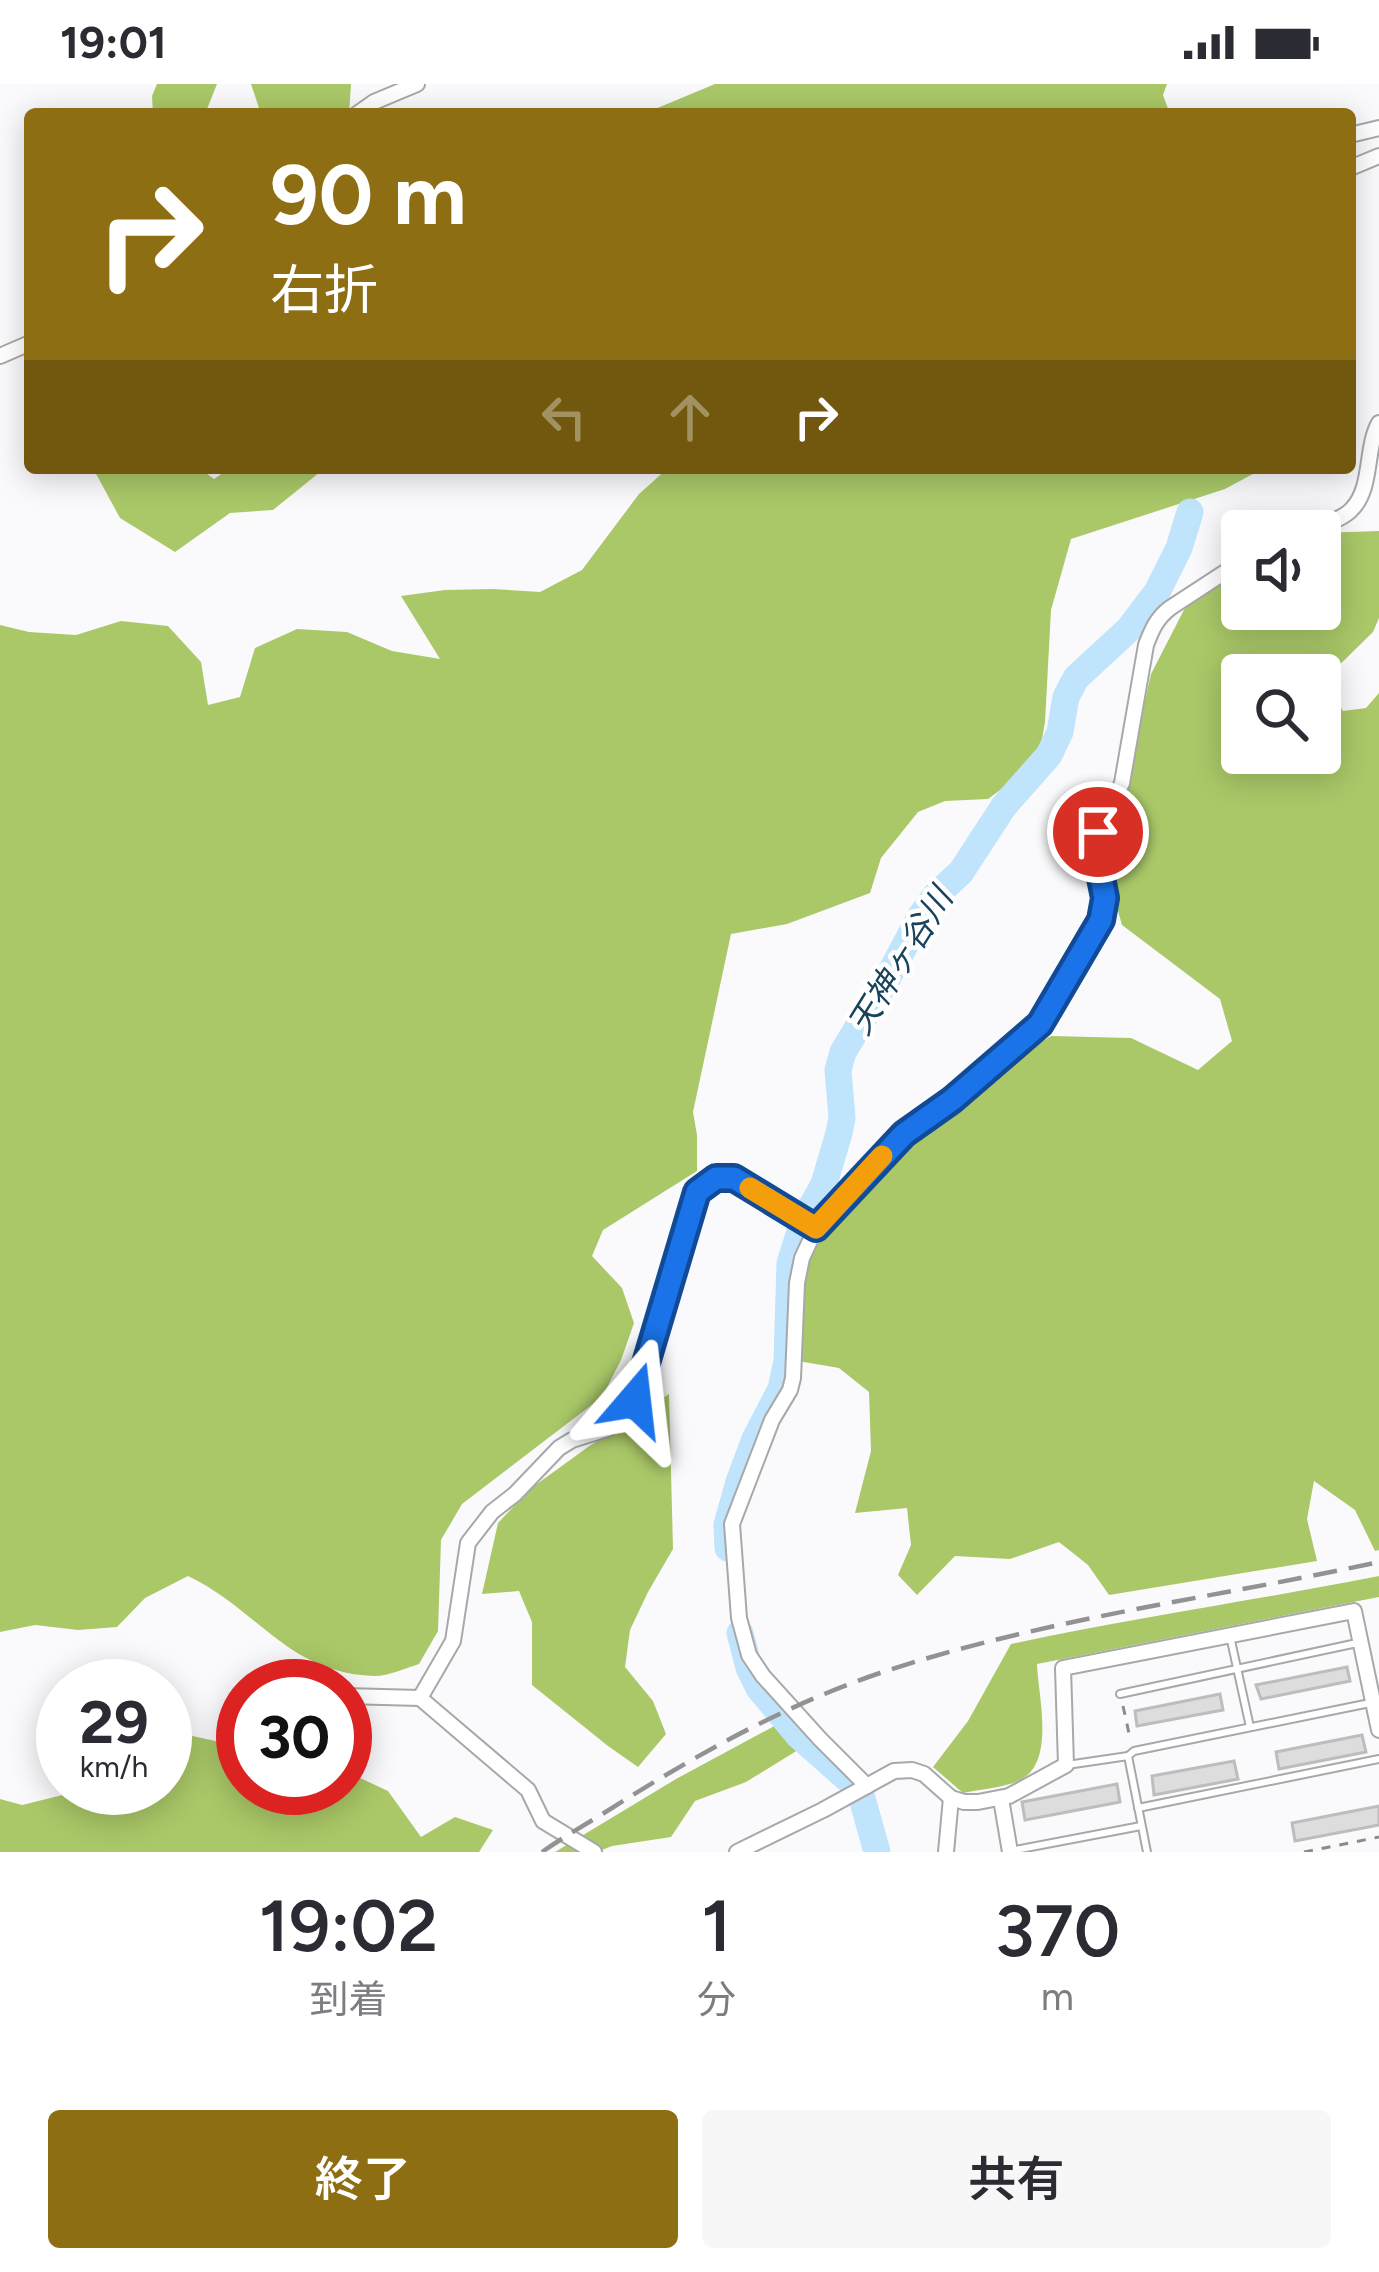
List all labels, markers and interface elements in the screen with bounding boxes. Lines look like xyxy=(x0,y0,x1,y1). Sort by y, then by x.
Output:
text: 19:01 xyxy=(60,15,167,69)
text: 90 m xyxy=(270,144,466,245)
icon: right xyxy=(72,156,228,312)
text: 右折 xyxy=(270,258,378,323)
icon: left xyxy=(531,384,597,450)
icon: ahead xyxy=(657,384,723,450)
icon: right xyxy=(783,384,849,450)
map controls xyxy=(1221,510,1341,774)
button: sound xyxy=(1221,510,1341,630)
button: search xyxy=(1221,654,1341,774)
pin xyxy=(1047,781,1149,883)
icon: arrive xyxy=(1065,799,1131,865)
water label: 天神ヶ谷川 xyxy=(840,878,962,1041)
position arrow xyxy=(572,1337,698,1463)
speed limit sign: 30 xyxy=(216,1659,372,1815)
text: 29 xyxy=(79,1686,149,1758)
text: km/h xyxy=(80,1748,148,1785)
text: 19:02 xyxy=(259,1883,438,1969)
text: 1 xyxy=(701,1883,731,1969)
text: 370 xyxy=(995,1888,1120,1974)
text: m xyxy=(1041,1973,1074,2020)
text: 到着 xyxy=(309,1976,387,2023)
text: 分 xyxy=(697,1976,736,2023)
button: 終了 xyxy=(48,2110,678,2248)
button: 共有 xyxy=(702,2110,1331,2248)

